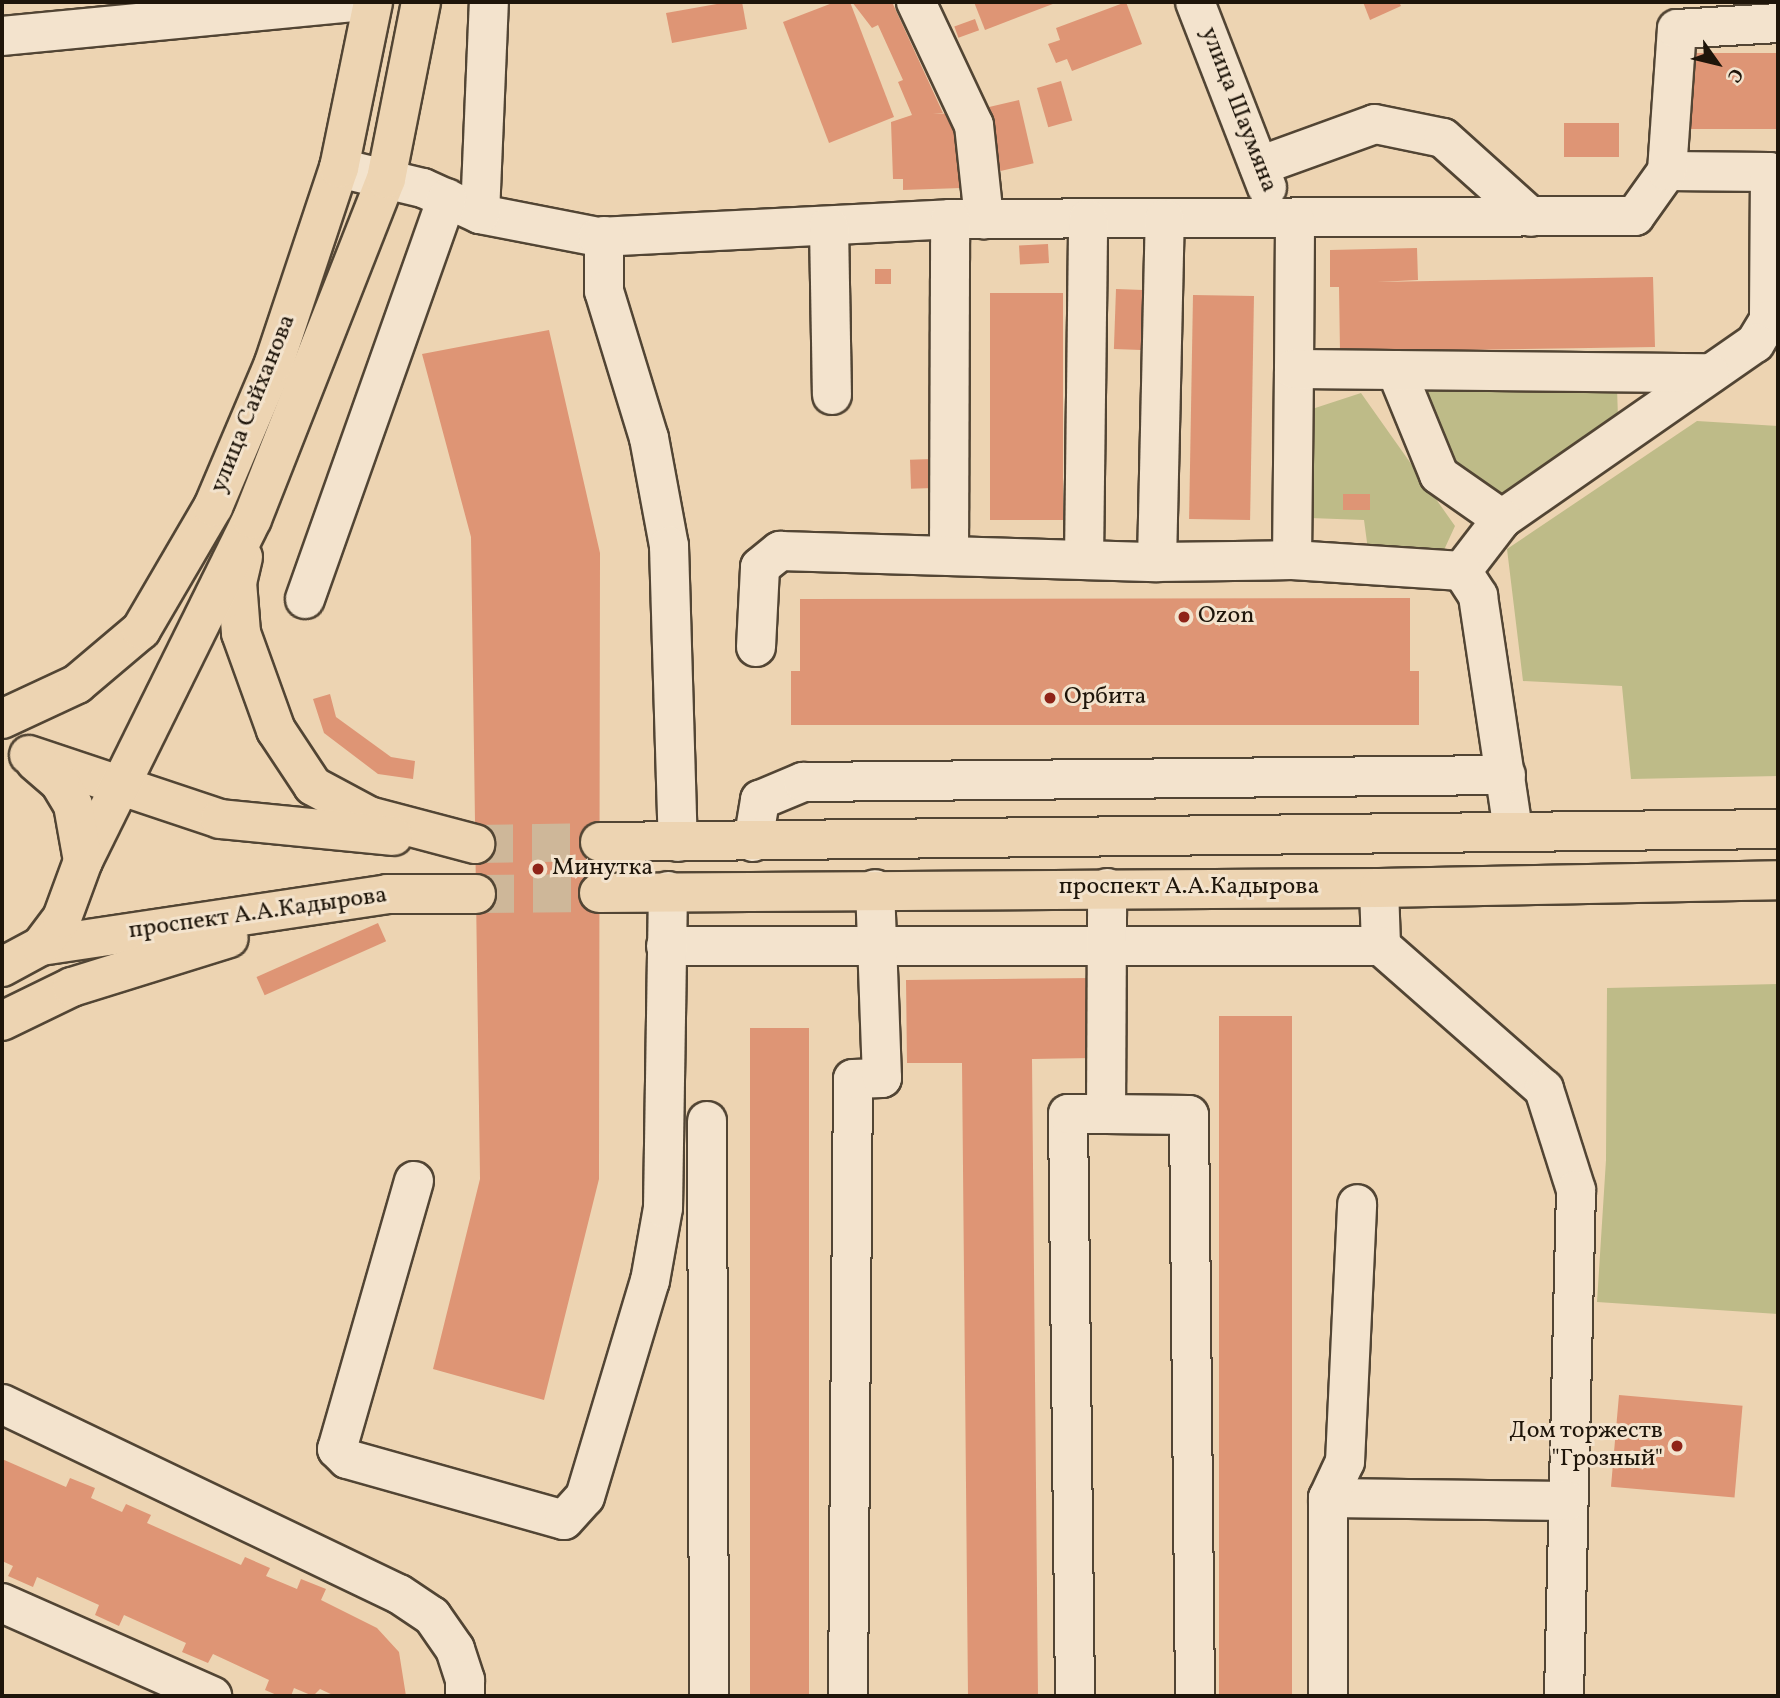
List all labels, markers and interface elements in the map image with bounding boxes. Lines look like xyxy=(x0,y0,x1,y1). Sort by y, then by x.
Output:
street label: улица Шаумяна xyxy=(1193,23,1283,197)
north arrow xyxy=(1682,28,1752,98)
text: С xyxy=(1720,62,1749,87)
street label: улица Сайханова xyxy=(205,311,303,497)
place label: Ozon xyxy=(1198,603,1255,631)
marker: Ozon xyxy=(1176,609,1192,625)
place label: Орбита xyxy=(1064,684,1146,712)
marker: Орбита xyxy=(1042,690,1058,706)
place label: Минутка xyxy=(552,855,653,883)
marker: Минутка xyxy=(530,861,546,877)
street label: проспект А.А.Кадырова xyxy=(1059,874,1319,902)
street label: проспект А.А.Кадырова xyxy=(127,882,389,946)
place label: Дом торжеств "Грозный" xyxy=(1509,1418,1663,1474)
marker: Дом торжеств "Грозный" xyxy=(1669,1438,1685,1454)

